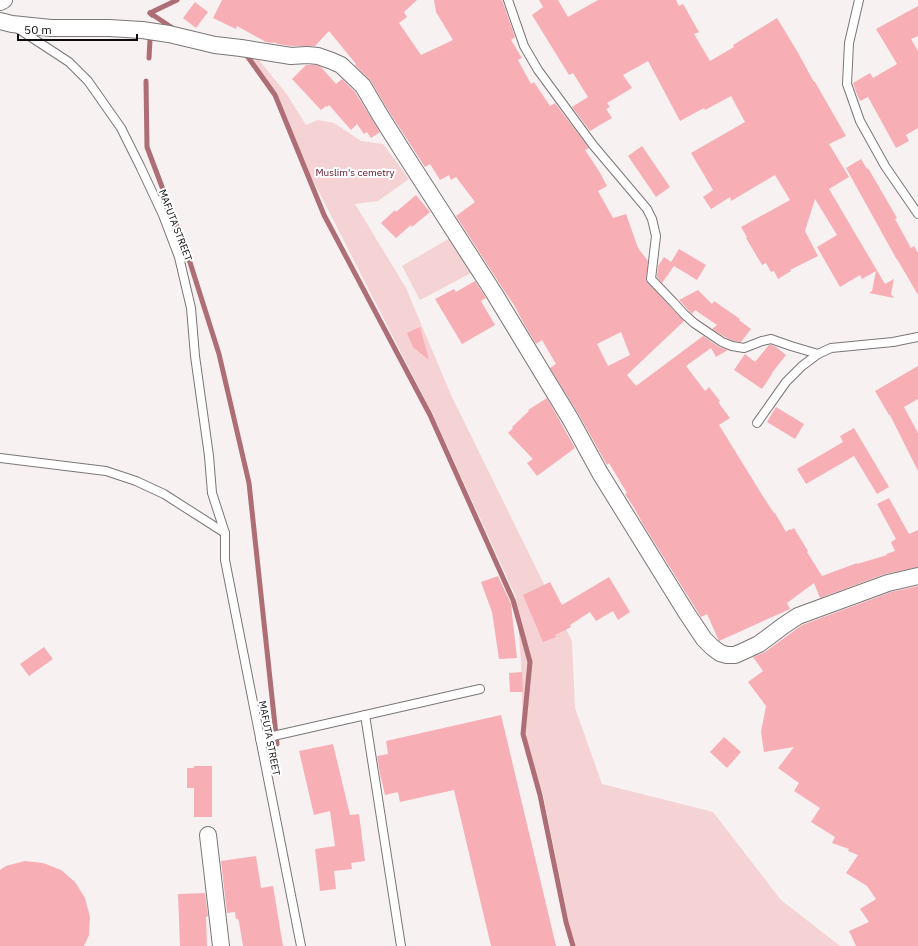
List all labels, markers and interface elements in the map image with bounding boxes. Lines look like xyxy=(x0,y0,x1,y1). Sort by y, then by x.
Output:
scale bar xyxy=(18,16,137,42)
text: 50 m xyxy=(24,22,52,37)
park label: Muslim's cemetry xyxy=(315,166,395,179)
street label: MAFUTA STREET xyxy=(156,187,195,263)
street label: MAFUTA STREET xyxy=(256,700,283,777)

